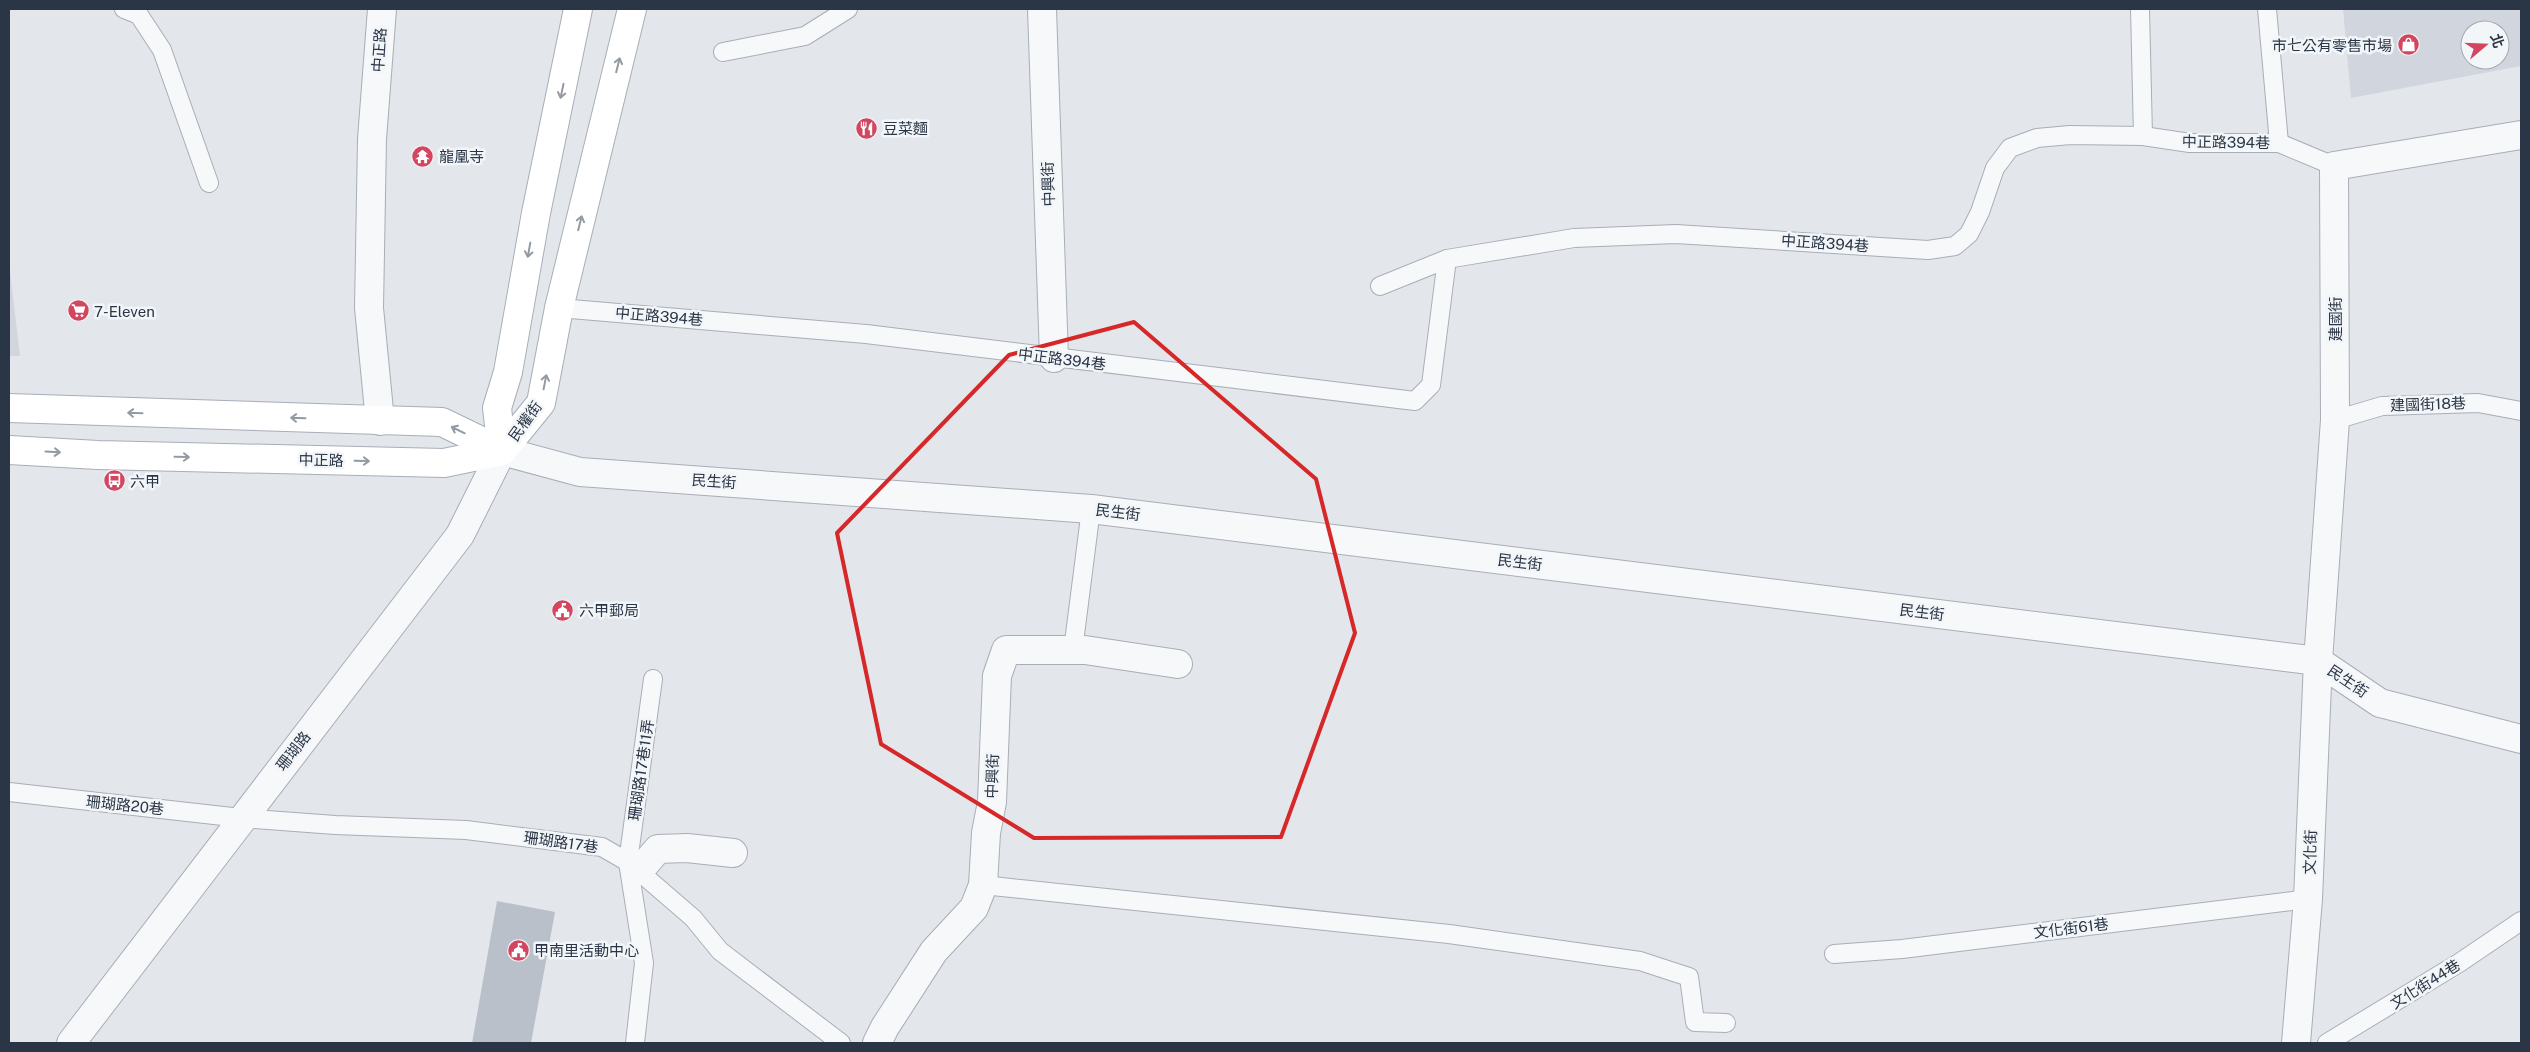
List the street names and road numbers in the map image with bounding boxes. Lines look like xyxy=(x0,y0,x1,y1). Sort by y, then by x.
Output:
street label: 中正路 xyxy=(369,27,389,73)
street label: 中正路394巷 xyxy=(2182,133,2270,151)
street label: 中興街 xyxy=(1039,161,1057,207)
street label: 中正路394巷 xyxy=(1780,231,1870,255)
street label: 建國街 xyxy=(2327,296,2344,342)
street label: 中正路394巷 xyxy=(614,304,704,328)
street label: 中正路394巷 xyxy=(1017,345,1107,373)
street label: 建國街18巷 xyxy=(2390,394,2466,414)
street label: 民權街 xyxy=(505,398,545,444)
street label: 中正路 xyxy=(298,451,344,469)
street label: 民生街 xyxy=(691,471,737,491)
street label: 民生街 xyxy=(1095,501,1141,523)
street label: 民生街 xyxy=(1497,551,1543,573)
street label: 民生街 xyxy=(1899,601,1945,623)
street label: 民生街 xyxy=(2325,661,2371,701)
street label: 珊瑚路17巷11弄 xyxy=(625,718,657,822)
street label: 珊瑚路 xyxy=(272,728,314,774)
street label: 中興街 xyxy=(983,753,1001,799)
street label: 珊瑚路20巷 xyxy=(85,792,165,818)
street label: 珊瑚路17巷 xyxy=(523,828,599,856)
street label: 文化街 xyxy=(2301,829,2319,875)
street label: 文化街61巷 xyxy=(2033,915,2109,941)
street label: 文化街44巷 xyxy=(2387,956,2463,1012)

